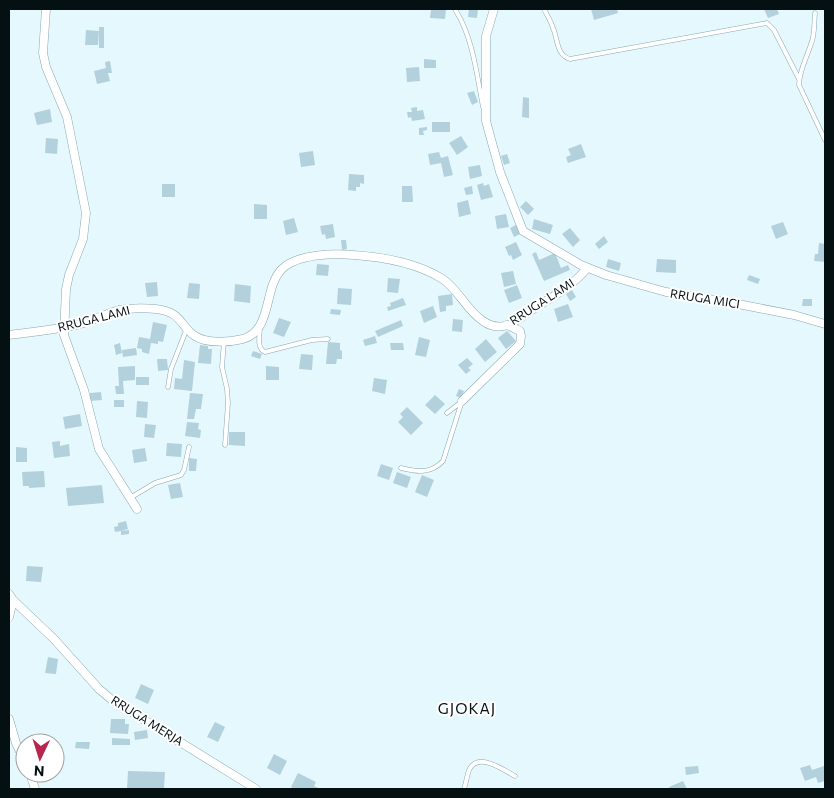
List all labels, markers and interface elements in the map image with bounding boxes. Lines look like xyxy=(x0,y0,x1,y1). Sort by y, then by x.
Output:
street label: RRUGA LAMI xyxy=(507,275,576,327)
street label: RRUGA MICI xyxy=(669,286,741,310)
street label: RRUGA LAMI xyxy=(56,302,131,334)
street label: RRUGA MERJA xyxy=(108,692,186,749)
district label: GJOKAJ xyxy=(438,699,496,717)
north arrow xyxy=(15,733,65,783)
text: N xyxy=(33,763,45,780)

